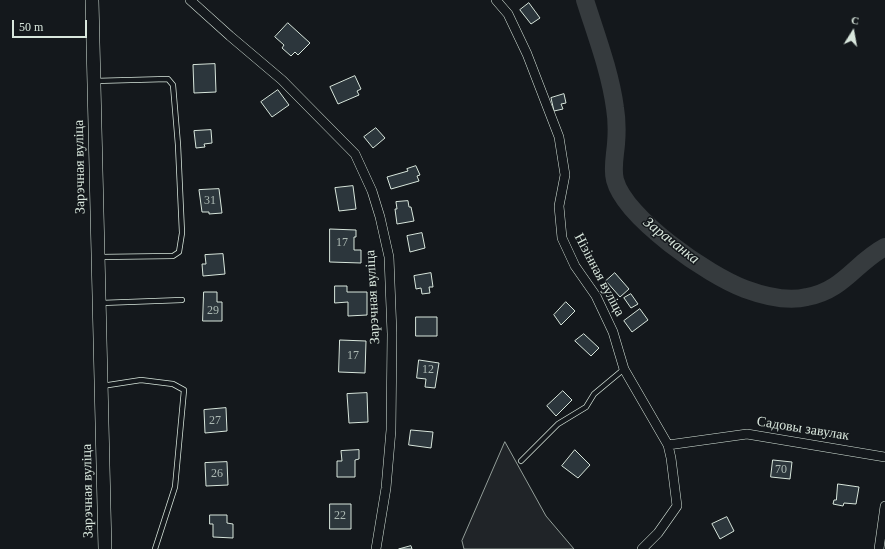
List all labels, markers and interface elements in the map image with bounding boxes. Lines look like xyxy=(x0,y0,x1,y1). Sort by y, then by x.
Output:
scale bar xyxy=(14,12,89,38)
north arrow xyxy=(833,12,873,52)
text: С xyxy=(850,14,860,27)
text: 50 m xyxy=(19,20,43,34)
street label: Зарэчная вуліца xyxy=(71,120,89,214)
house number: 31 xyxy=(204,194,216,208)
water label: Зарачанка xyxy=(639,214,703,268)
street label: Нізінная вуліца xyxy=(570,231,628,319)
house number: 17 xyxy=(336,236,348,250)
street label: Зарэчная вуліца xyxy=(362,249,384,345)
house number: 29 xyxy=(207,304,219,318)
house number: 17 xyxy=(347,349,359,363)
house number: 12 xyxy=(422,363,434,377)
street label: Садовы завулак xyxy=(756,413,850,445)
house number: 27 xyxy=(209,414,221,428)
street label: Зарэчная вуліца xyxy=(79,444,97,538)
house number: 70 xyxy=(775,463,787,477)
house number: 26 xyxy=(211,467,223,481)
house number: 22 xyxy=(334,509,346,523)

